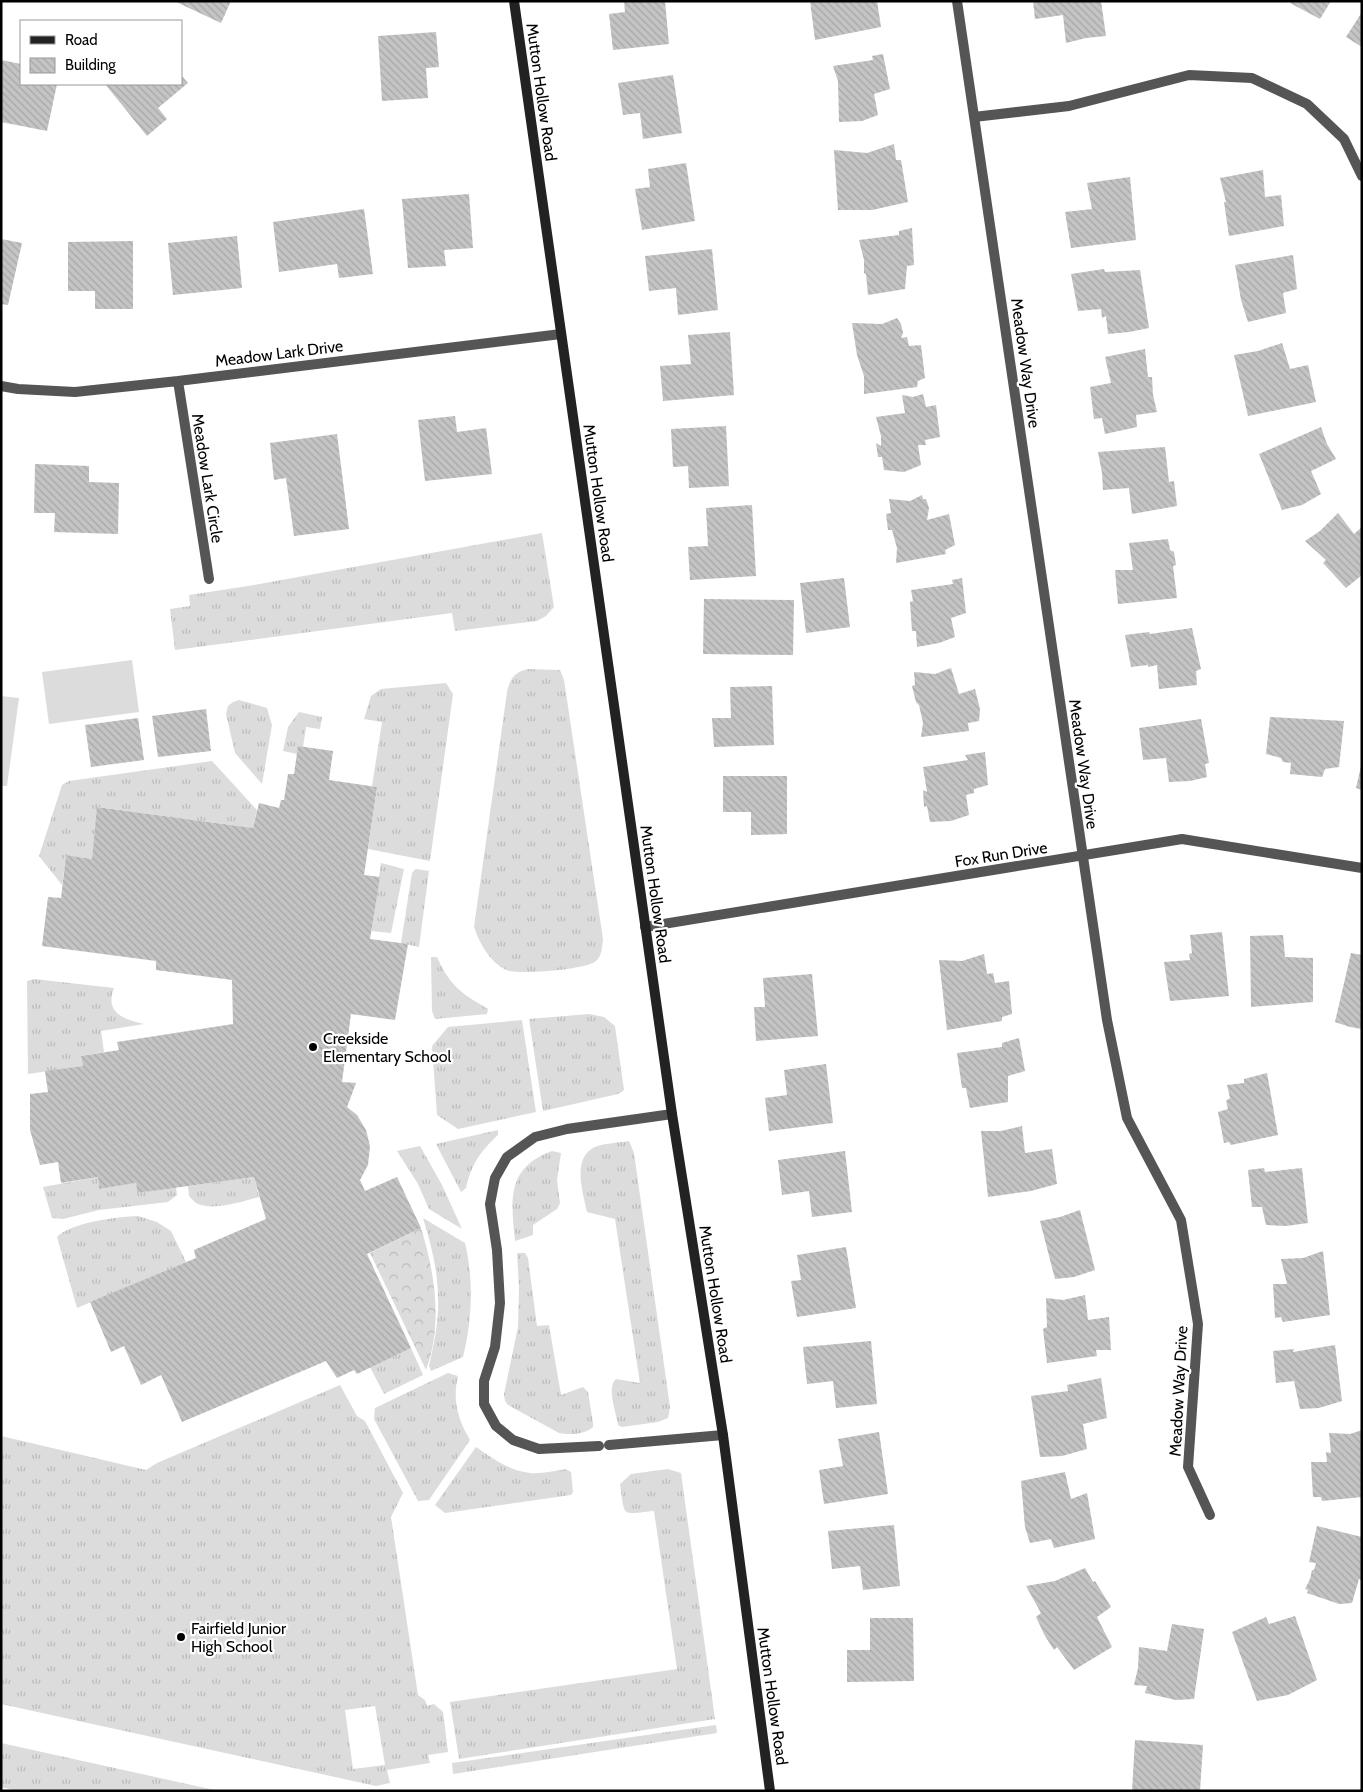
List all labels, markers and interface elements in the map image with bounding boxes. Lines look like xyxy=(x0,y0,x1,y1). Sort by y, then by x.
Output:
legend xyxy=(20,20,182,85)
street label: Mutton Hollow Road xyxy=(522,22,561,162)
text: Road xyxy=(65,31,98,49)
text: Building xyxy=(65,56,116,74)
street label: Meadow Way Drive xyxy=(1007,297,1044,429)
street label: Meadow Lark Drive xyxy=(214,336,344,371)
street label: Meadow Lark Circle xyxy=(188,412,227,544)
street label: Mutton Hollow Road xyxy=(579,423,618,563)
street label: Meadow Way Drive xyxy=(1065,698,1102,830)
street label: Mutton Hollow Road xyxy=(636,824,675,964)
street label: Fox Run Drive xyxy=(953,838,1049,871)
place label: Creekside Elementary School xyxy=(323,1029,451,1066)
marker: Creekside Elementary School xyxy=(307,1041,319,1053)
street label: Mutton Hollow Road xyxy=(695,1224,736,1364)
street label: Meadow Way Drive xyxy=(1166,1325,1191,1457)
place label: Fairfield Junior High School xyxy=(191,1619,287,1656)
street label: Mutton Hollow Road xyxy=(753,1626,792,1766)
marker: Fairfield Junior High School xyxy=(175,1631,187,1643)

